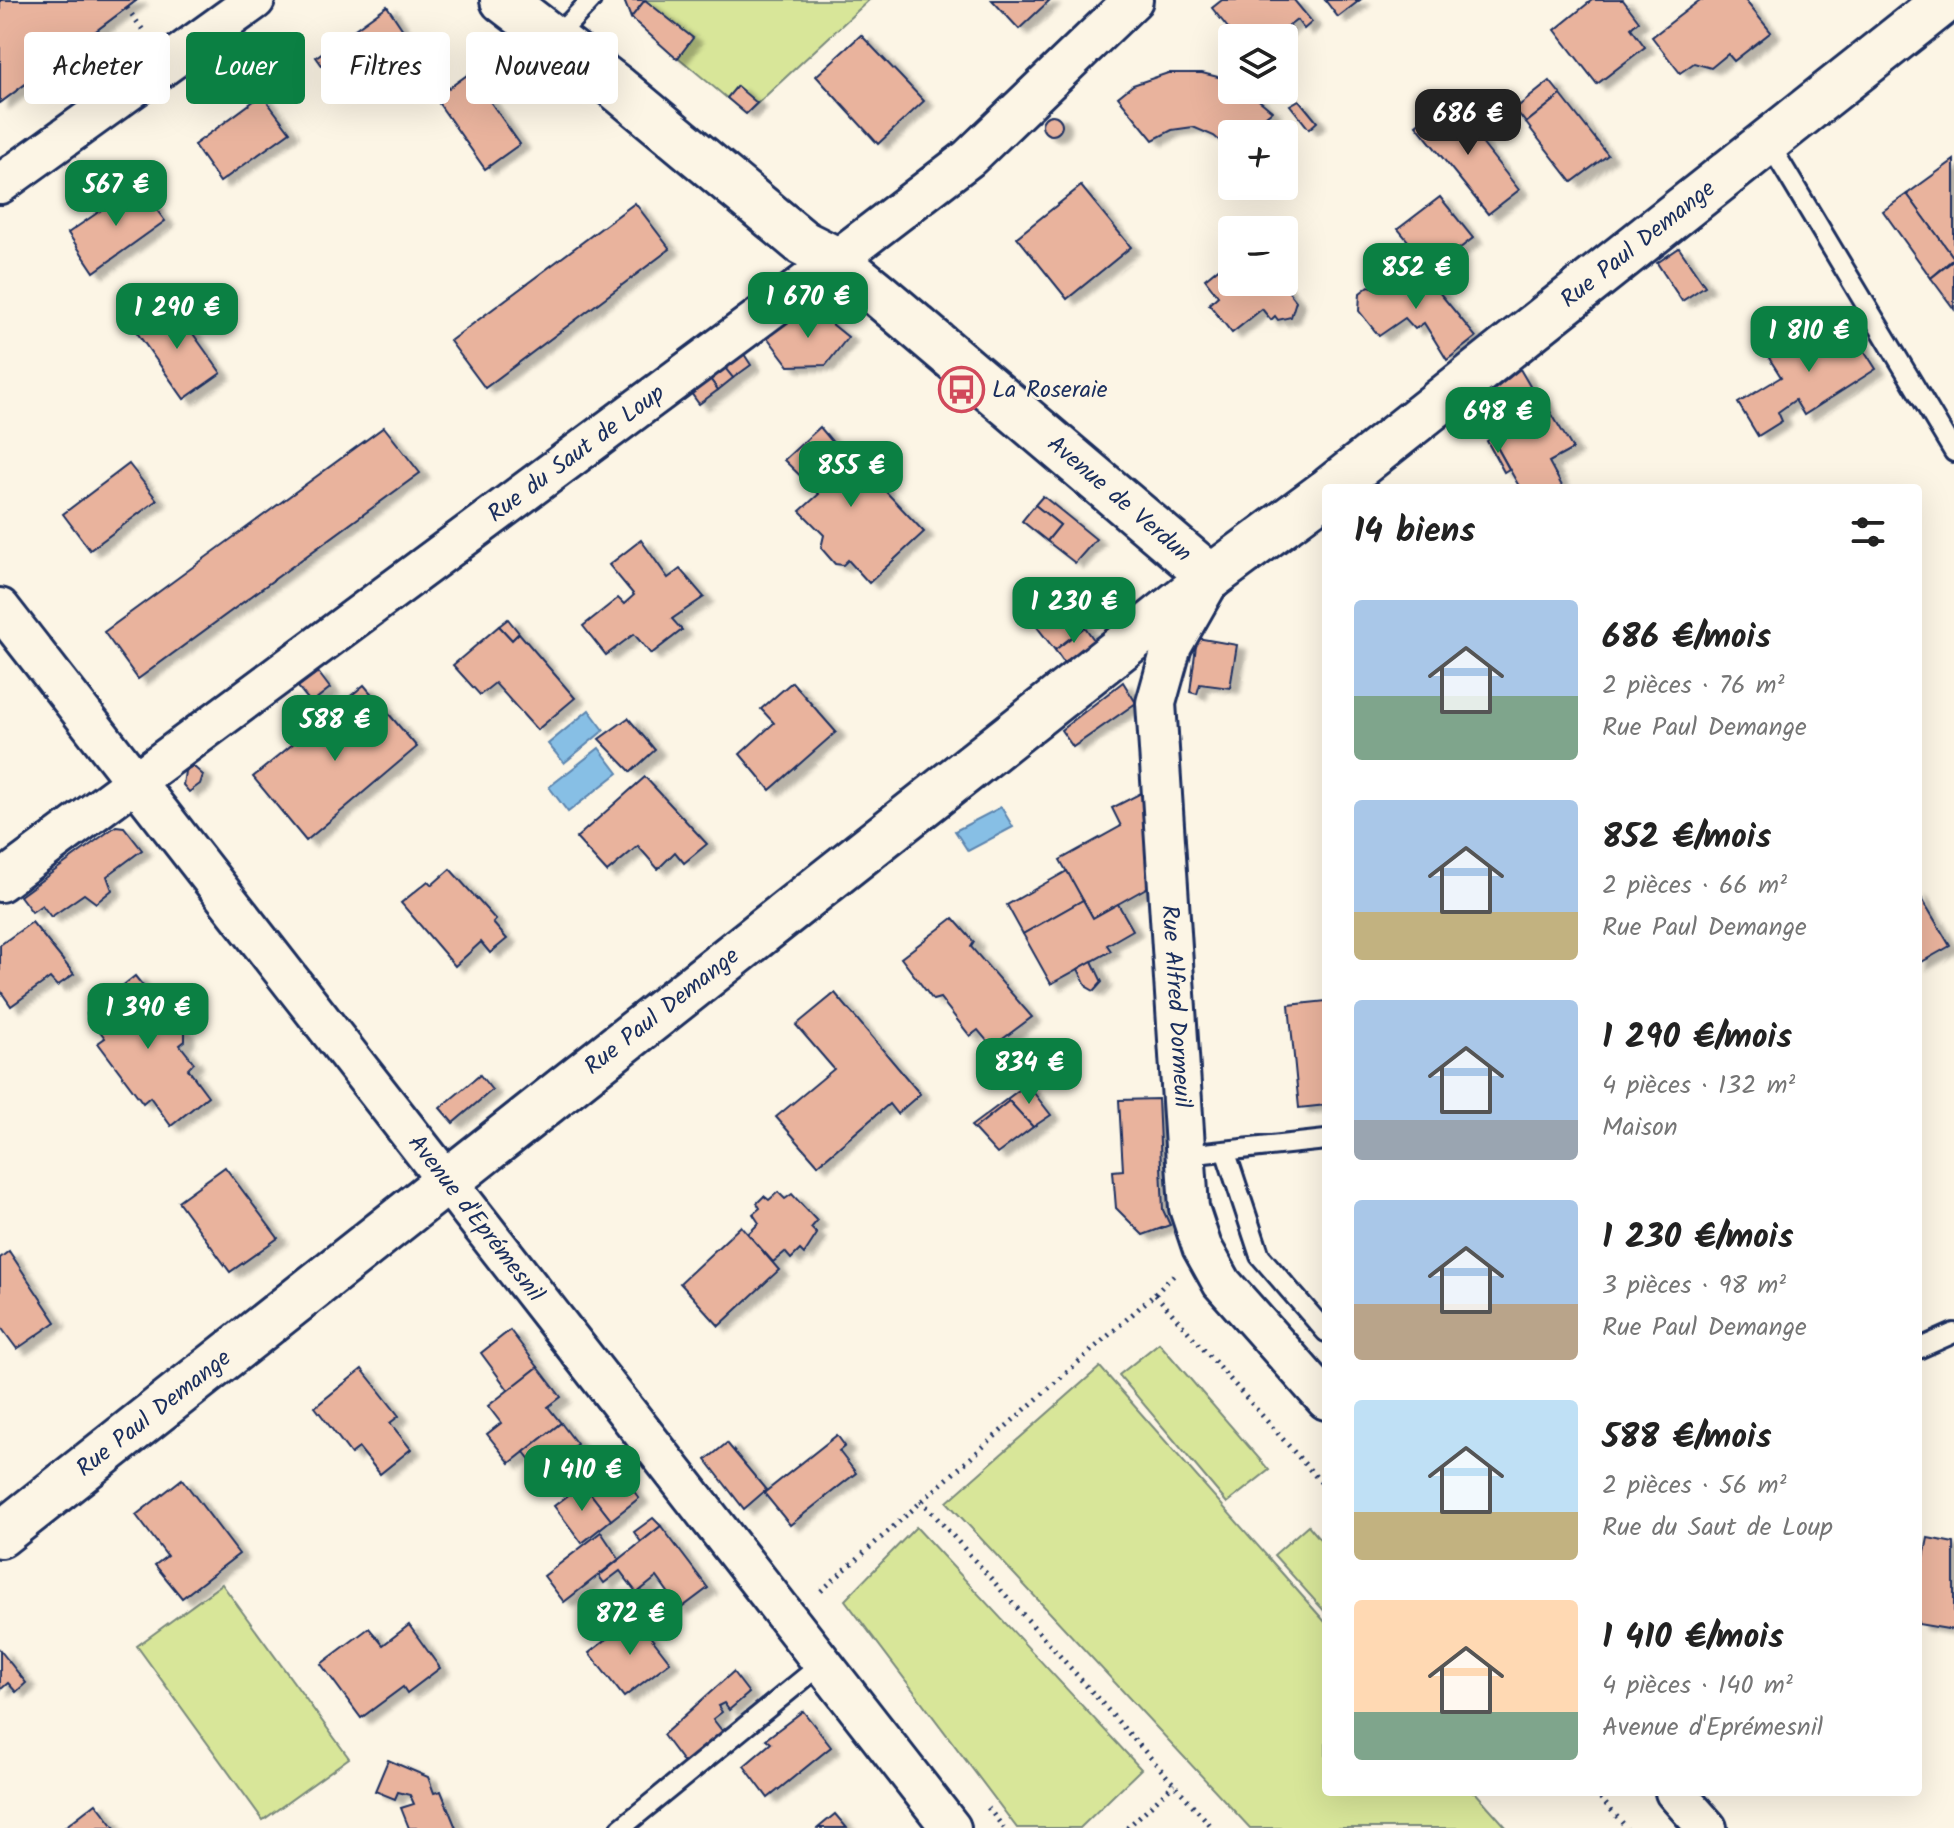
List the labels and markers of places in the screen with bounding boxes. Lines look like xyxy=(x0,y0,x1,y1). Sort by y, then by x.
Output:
pin: 686 € xyxy=(1412,89,1524,157)
pin: 567 € xyxy=(60,160,172,228)
pin: 852 € xyxy=(1360,243,1472,311)
pin: 1 670 € xyxy=(734,272,882,340)
pin: 1 290 € xyxy=(103,283,251,351)
pin: 1 810 € xyxy=(1735,306,1883,374)
bus stop icon: La Roseraie xyxy=(937,366,985,414)
place label: La Roseraie xyxy=(992,371,1108,410)
pin: 698 € xyxy=(1442,387,1554,455)
pin: 855 € xyxy=(795,441,907,509)
pin: 1 230 € xyxy=(1000,577,1148,645)
pin: 588 € xyxy=(279,695,391,763)
pin: 1 390 € xyxy=(74,983,222,1051)
pin: 834 € xyxy=(973,1038,1085,1106)
pin: 1 410 € xyxy=(508,1445,656,1513)
pin: 872 € xyxy=(574,1589,686,1657)

